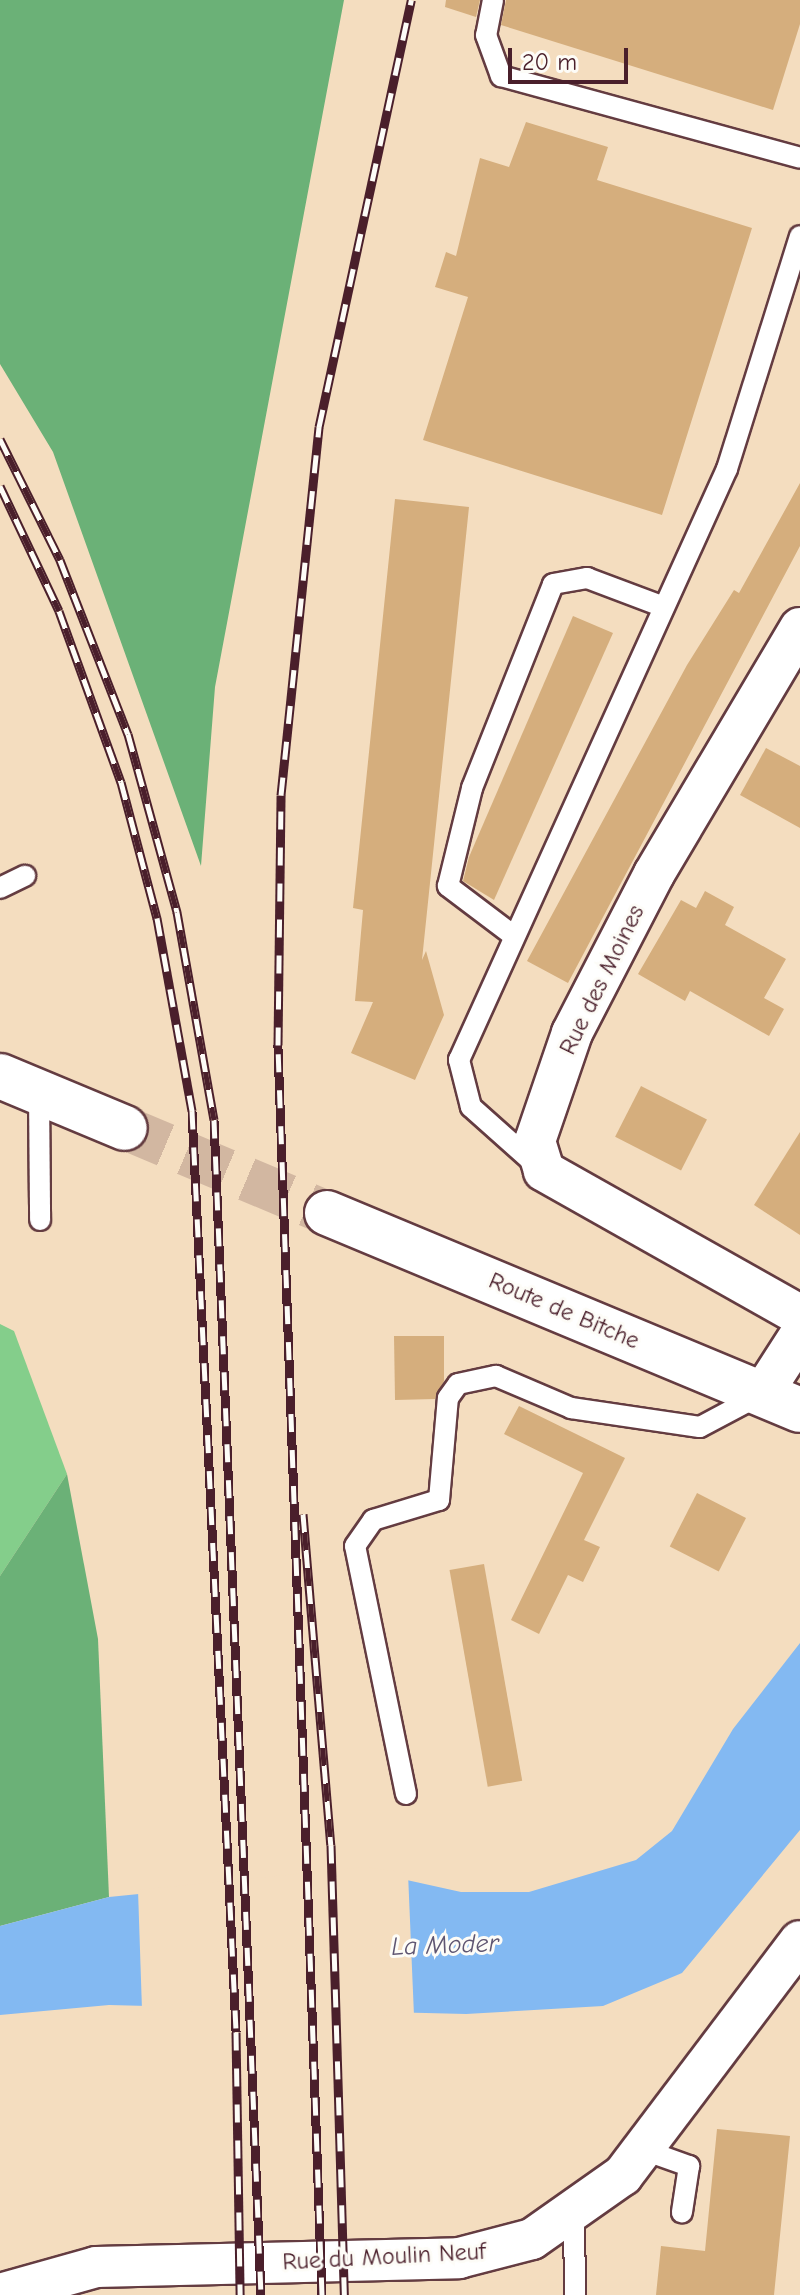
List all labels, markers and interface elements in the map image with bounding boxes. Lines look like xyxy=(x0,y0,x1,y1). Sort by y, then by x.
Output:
scale bar xyxy=(512,32,632,82)
text: 20 m xyxy=(522,48,577,76)
street label: Rue des Moines xyxy=(553,900,651,1060)
street label: Route de Bitche xyxy=(484,1266,644,1356)
water label: La Moder xyxy=(391,1929,499,1963)
street label: Rue du Moulin Neuf xyxy=(282,2237,486,2277)

